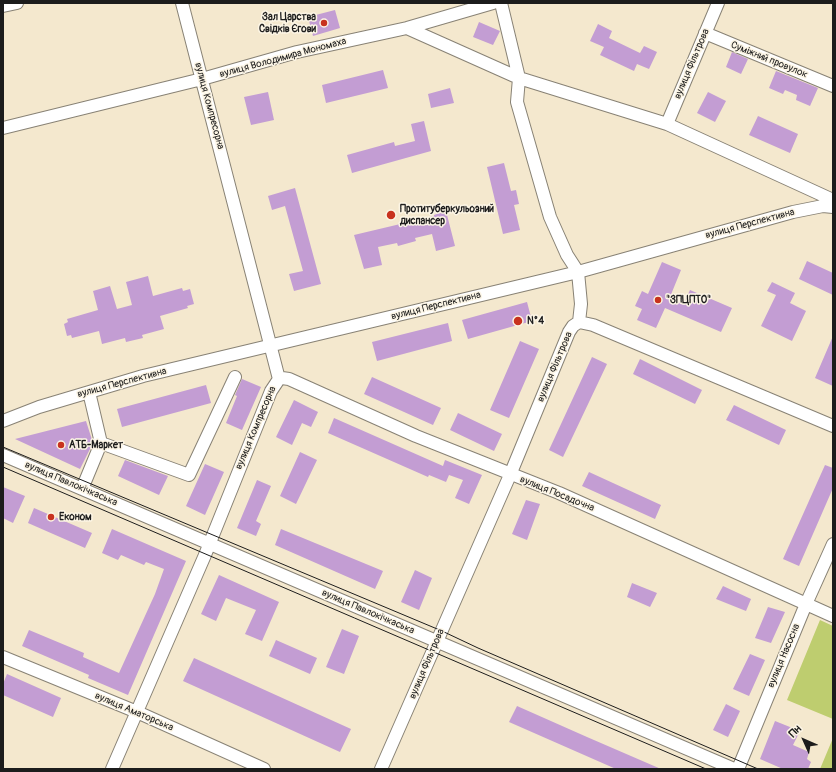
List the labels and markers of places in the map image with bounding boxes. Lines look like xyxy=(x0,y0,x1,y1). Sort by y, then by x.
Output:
place label: Зал Царства Свідків Єгови xyxy=(259,11,316,34)
marker: Зал Царства Свідків Єгови xyxy=(319,18,329,28)
place label: Протитуберкульозний диспансер xyxy=(400,203,494,226)
marker: Протитуберкульозний диспансер xyxy=(385,209,397,221)
place label: "ЗПЦПТО" xyxy=(666,294,711,306)
marker: "ЗПЦПТО" xyxy=(653,295,663,305)
marker: N°4 xyxy=(512,315,524,327)
place label: N°4 xyxy=(527,315,544,327)
place label: АТБ-Маркет xyxy=(69,439,123,451)
marker: АТБ-Маркет xyxy=(56,440,66,450)
place label: Економ xyxy=(59,511,92,523)
marker: Економ xyxy=(46,512,56,522)

